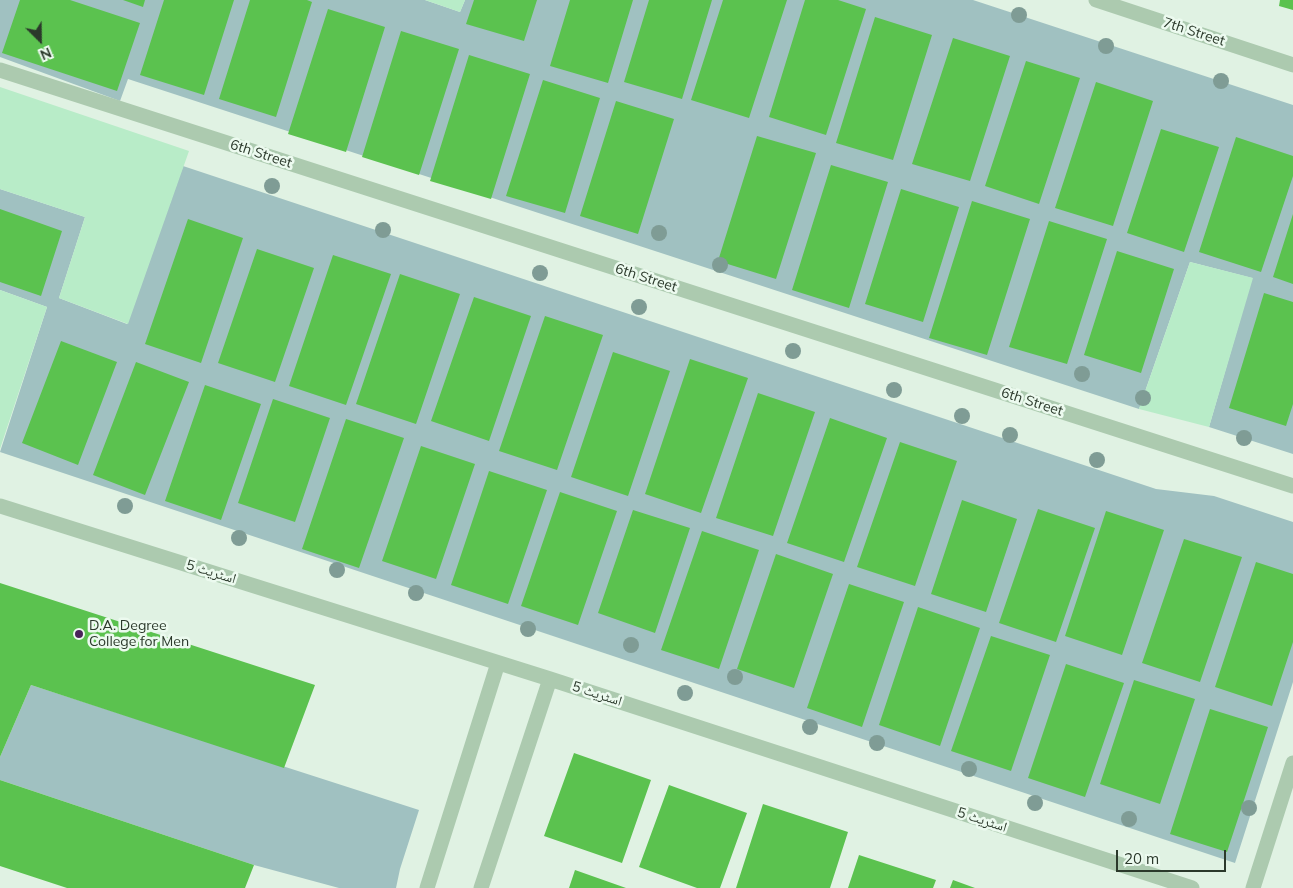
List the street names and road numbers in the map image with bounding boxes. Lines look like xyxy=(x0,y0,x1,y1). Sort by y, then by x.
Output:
street label: 7th Street xyxy=(1161,14,1227,50)
street label: 6th Street xyxy=(228,136,294,172)
street label: 6th Street xyxy=(613,260,679,296)
street label: 6th Street xyxy=(999,384,1065,420)
street label: اسٹریٹ 5 xyxy=(184,556,238,588)
street label: اسٹریٹ 5 xyxy=(570,678,624,710)
street label: اسٹریٹ 5 xyxy=(955,804,1009,836)

